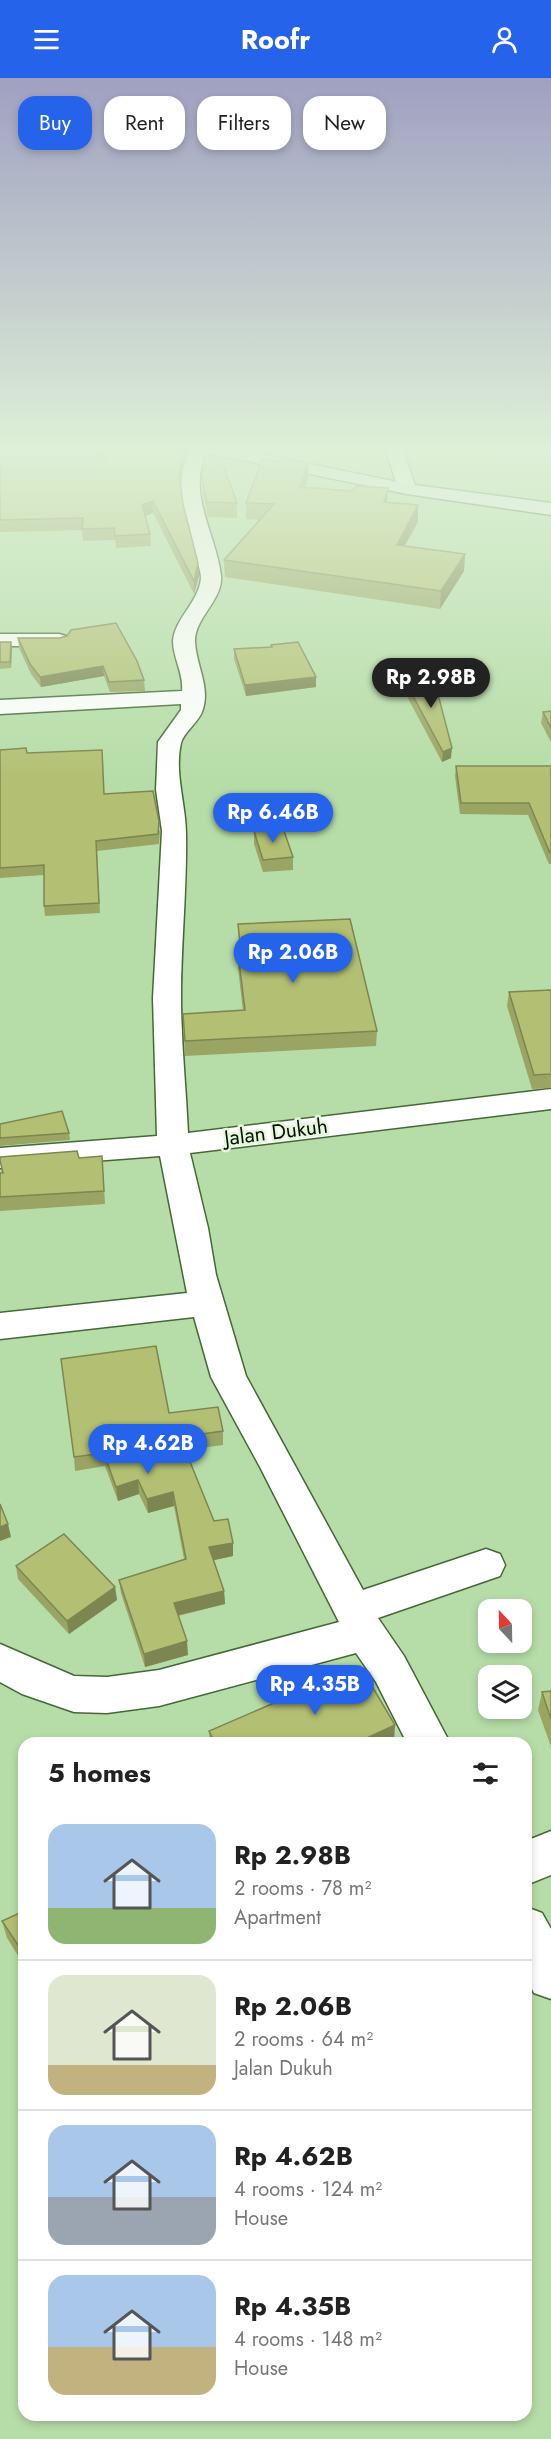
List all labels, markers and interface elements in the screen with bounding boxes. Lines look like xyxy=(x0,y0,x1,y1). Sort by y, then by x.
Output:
text: Roofr xyxy=(241,20,310,59)
icon: menu xyxy=(30,23,63,56)
icon: person xyxy=(488,23,521,56)
chip: Buy xyxy=(18,96,92,150)
chip: Rent xyxy=(104,96,185,150)
chip: Filters xyxy=(197,96,291,150)
chip: New xyxy=(303,96,386,150)
pin: Rp 2.98B xyxy=(369,658,493,709)
text: Rp 2.98B xyxy=(386,663,476,692)
pin: Rp 6.46B xyxy=(211,793,335,844)
text: Rp 6.46B xyxy=(227,798,319,827)
pin: Rp 2.06B xyxy=(231,933,355,984)
text: Rp 2.06B xyxy=(248,938,338,967)
street label: Jalan Dukuh xyxy=(220,1111,329,1154)
pin: Rp 4.62B xyxy=(86,1424,210,1475)
text: Rp 4.62B xyxy=(102,1429,194,1458)
north arrow xyxy=(478,1599,532,1653)
map controls xyxy=(478,1599,532,1719)
pin: Rp 4.35B xyxy=(253,1665,377,1716)
button: layers xyxy=(478,1665,532,1719)
text: Rp 4.35B xyxy=(270,1670,360,1699)
text: 5 homes xyxy=(48,1754,151,1792)
icon: filters xyxy=(469,1757,502,1790)
text: Rp 2.98B xyxy=(234,1836,351,1874)
icon: home xyxy=(96,1848,168,1920)
text: 2 rooms · 78 m² xyxy=(234,1874,371,1903)
text: Apartment xyxy=(234,1903,321,1932)
text: Rp 2.06B xyxy=(234,1987,352,2025)
icon: home xyxy=(96,1999,168,2071)
text: 2 rooms · 64 m² xyxy=(234,2025,373,2054)
text: Jalan Dukuh xyxy=(234,2054,333,2083)
text: Rp 4.62B xyxy=(234,2137,353,2175)
icon: home xyxy=(96,2149,168,2221)
text: 4 rooms · 124 m² xyxy=(234,2175,382,2204)
text: House xyxy=(234,2204,288,2233)
text: Rp 4.35B xyxy=(234,2287,351,2325)
icon: home xyxy=(96,2299,168,2371)
text: 4 rooms · 148 m² xyxy=(234,2325,382,2354)
text: House xyxy=(234,2354,288,2383)

